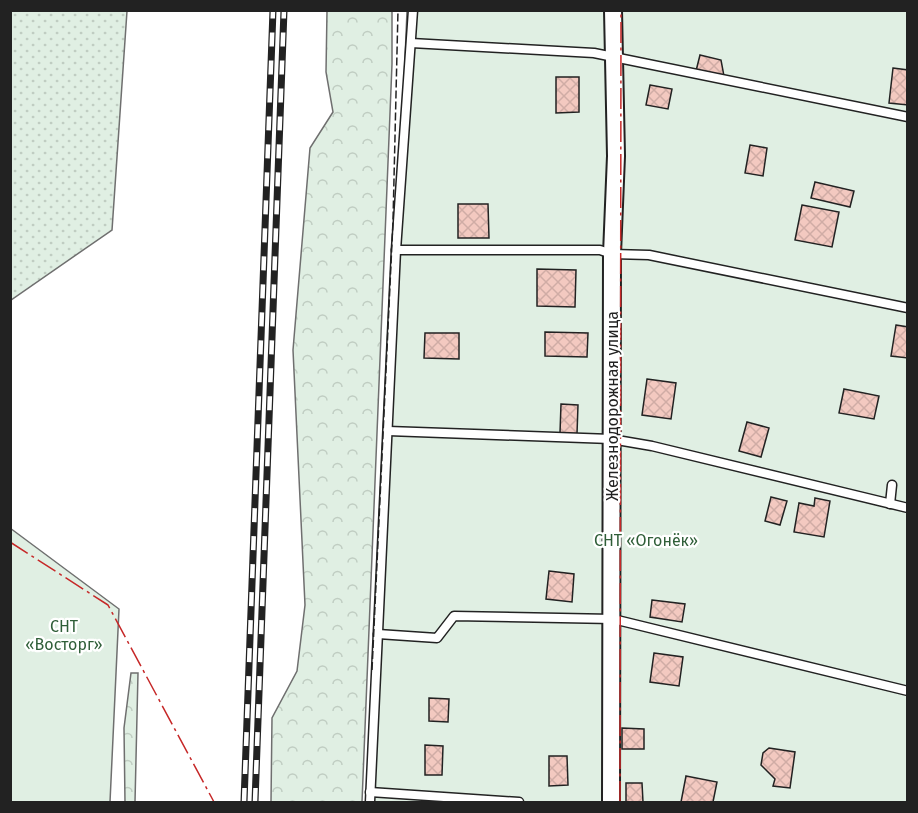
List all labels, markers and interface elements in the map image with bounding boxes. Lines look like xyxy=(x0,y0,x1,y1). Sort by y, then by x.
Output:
street label: Железнодорожная улица xyxy=(603,311,622,501)
park label: СНТ «Огонёк» xyxy=(594,531,698,550)
park label: СНТ «Восторг» xyxy=(25,617,103,654)

